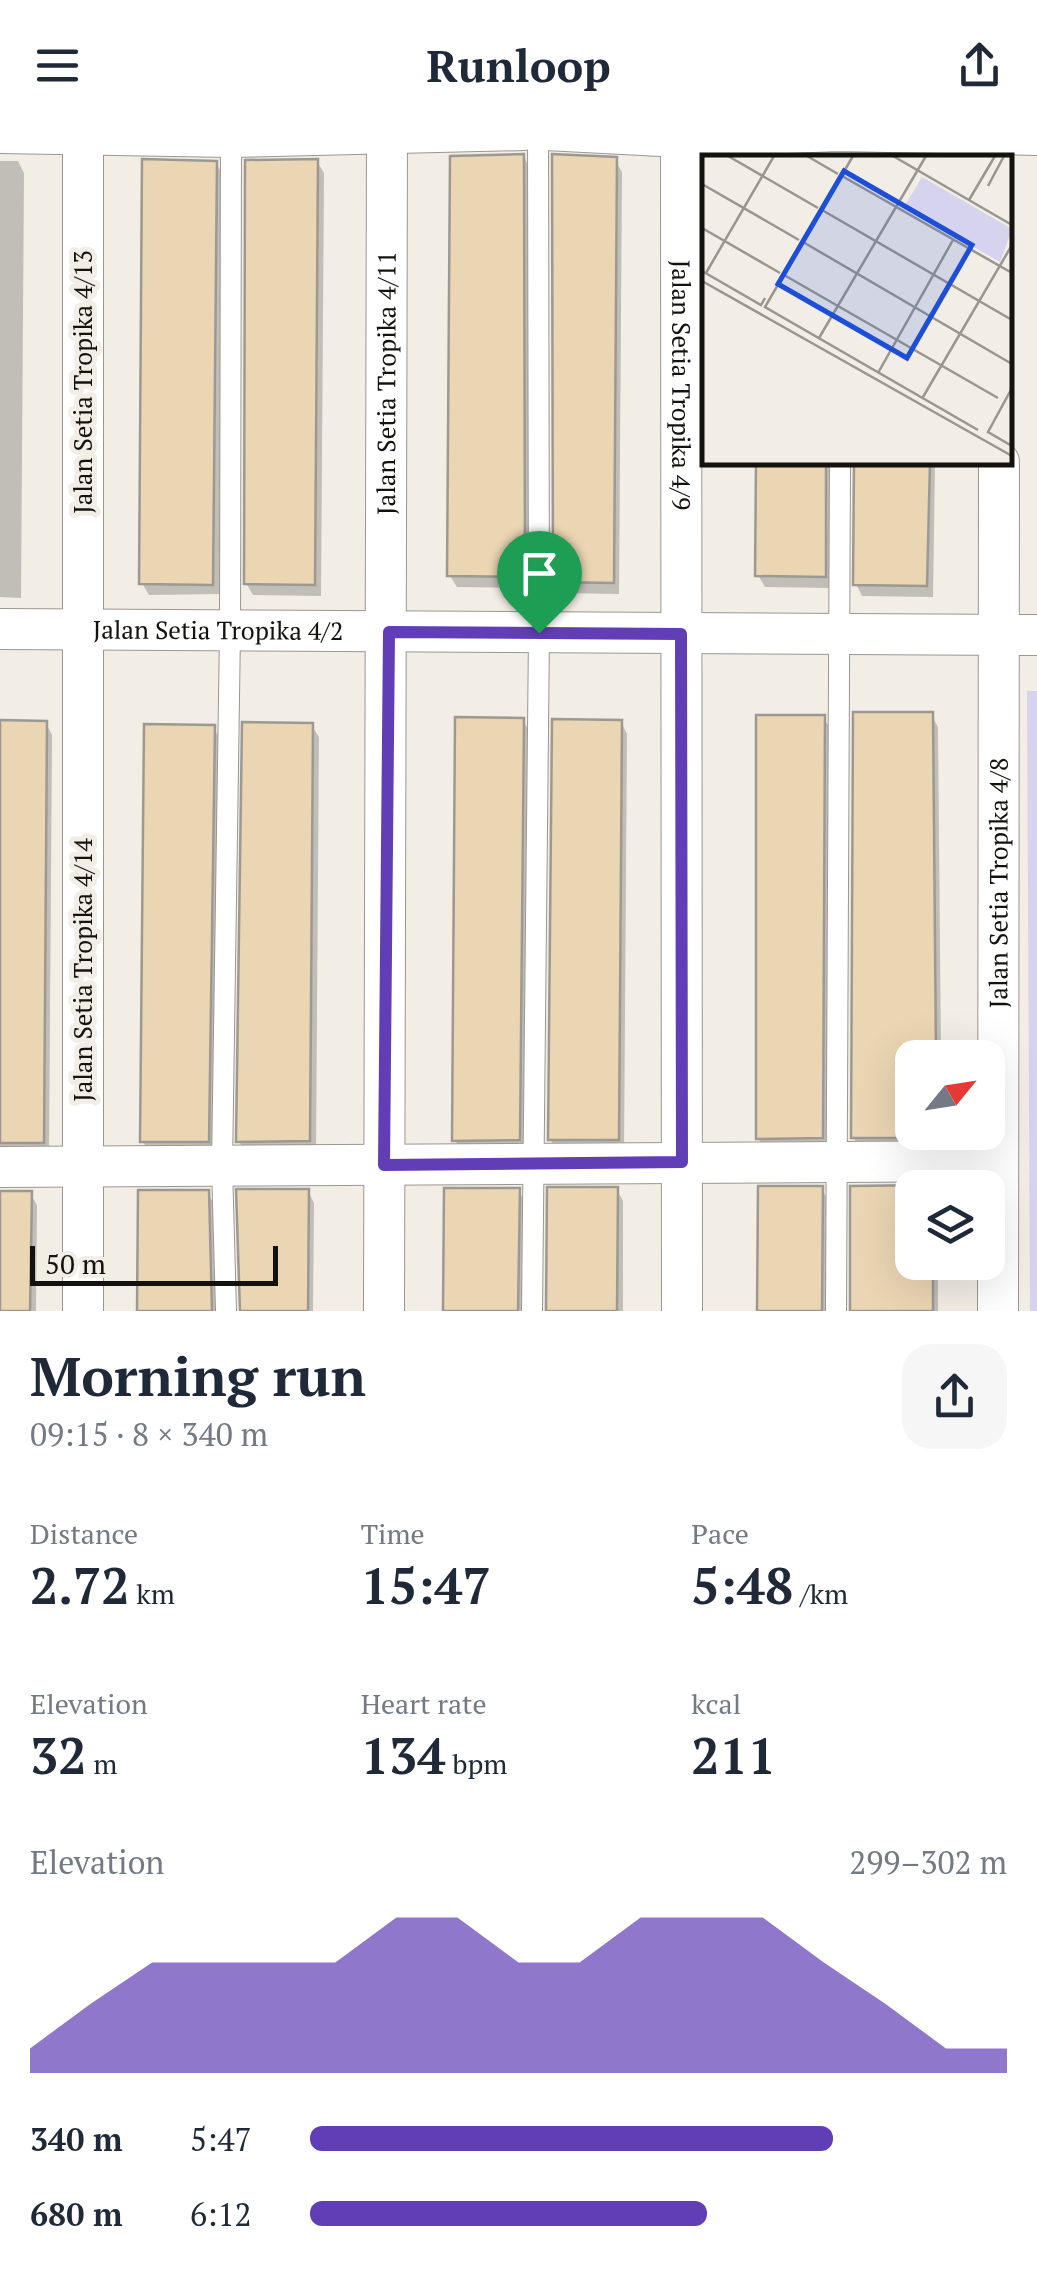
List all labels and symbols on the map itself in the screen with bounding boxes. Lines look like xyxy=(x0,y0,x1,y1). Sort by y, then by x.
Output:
inset map xyxy=(702,155,1012,465)
street label: Jalan Setia Tropika 4/13 xyxy=(66,250,99,514)
street label: Jalan Setia Tropika 4/11 xyxy=(369,251,403,515)
street label: Jalan Setia Tropika 4/9 xyxy=(665,260,698,510)
pin xyxy=(497,531,582,634)
street label: Jalan Setia Tropika 4/2 xyxy=(93,613,343,647)
street label: Jalan Setia Tropika 4/8 xyxy=(981,758,1015,1008)
street label: Jalan Setia Tropika 4/14 xyxy=(66,837,99,1102)
north arrow xyxy=(895,1040,1005,1150)
scale bar xyxy=(30,1241,278,1286)

